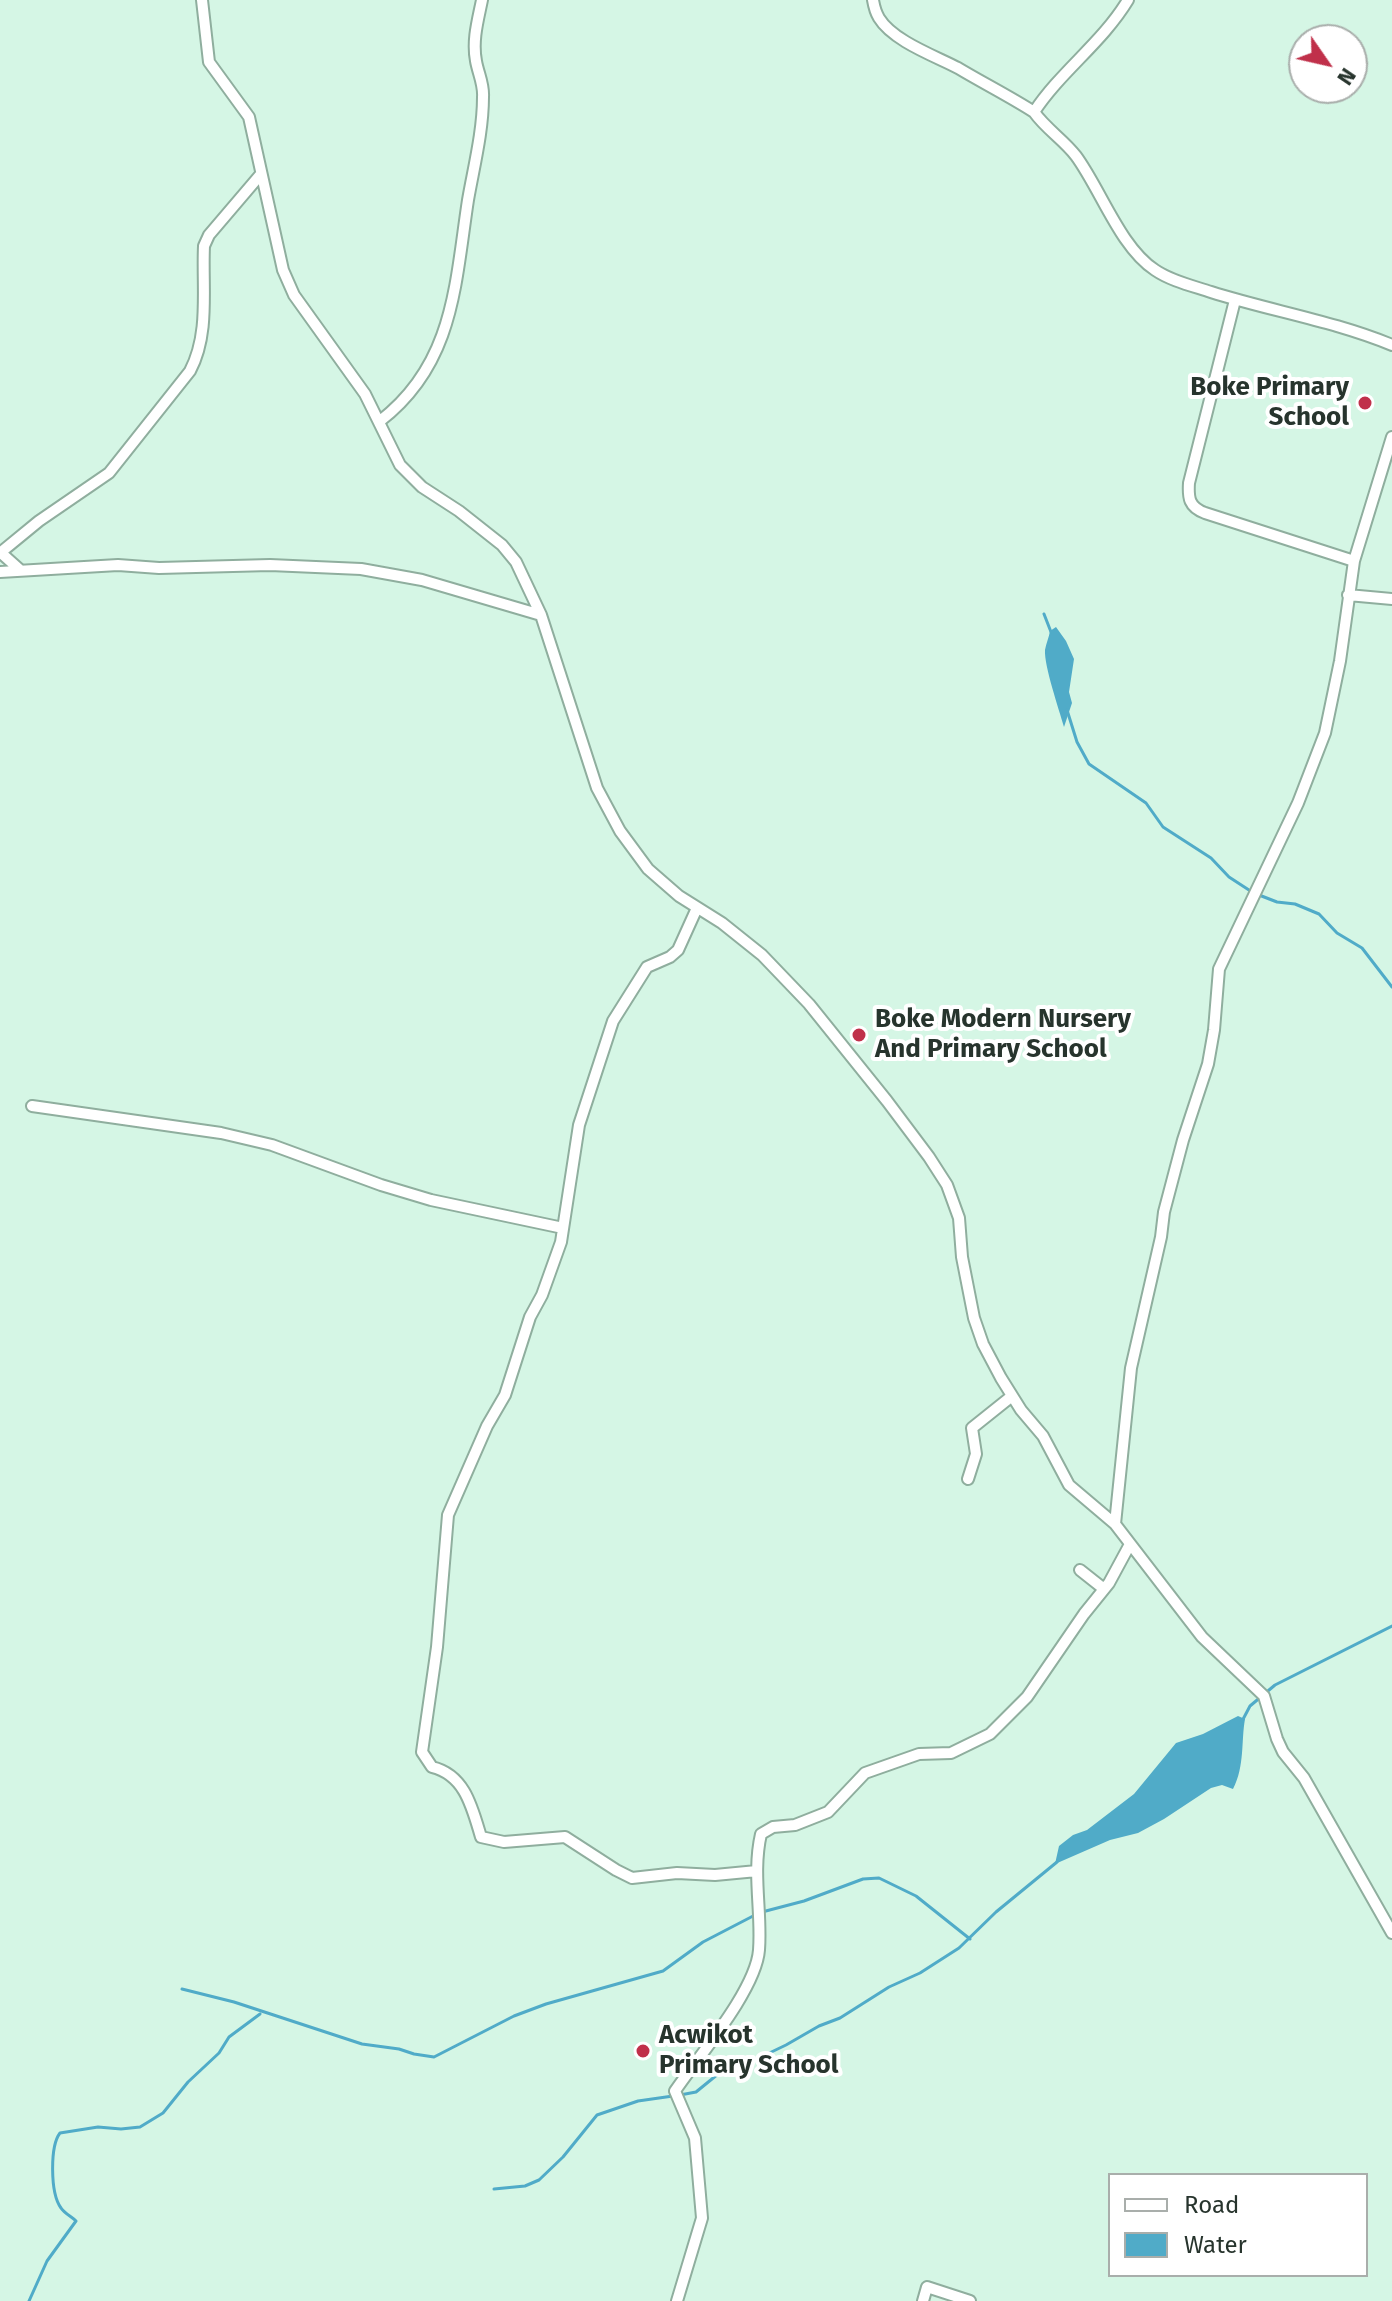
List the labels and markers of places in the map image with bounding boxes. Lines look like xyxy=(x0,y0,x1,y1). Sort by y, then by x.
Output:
place label: Boke Primary School xyxy=(1190,372,1349,434)
marker: Boke Primary School xyxy=(1356,394,1374,412)
place label: Boke Modern Nursery And Primary School xyxy=(875,1004,1131,1066)
marker: Boke Modern Nursery And Primary School xyxy=(850,1026,868,1044)
place label: Acwikot Primary School xyxy=(659,2020,839,2082)
marker: Acwikot Primary School xyxy=(634,2042,652,2060)

